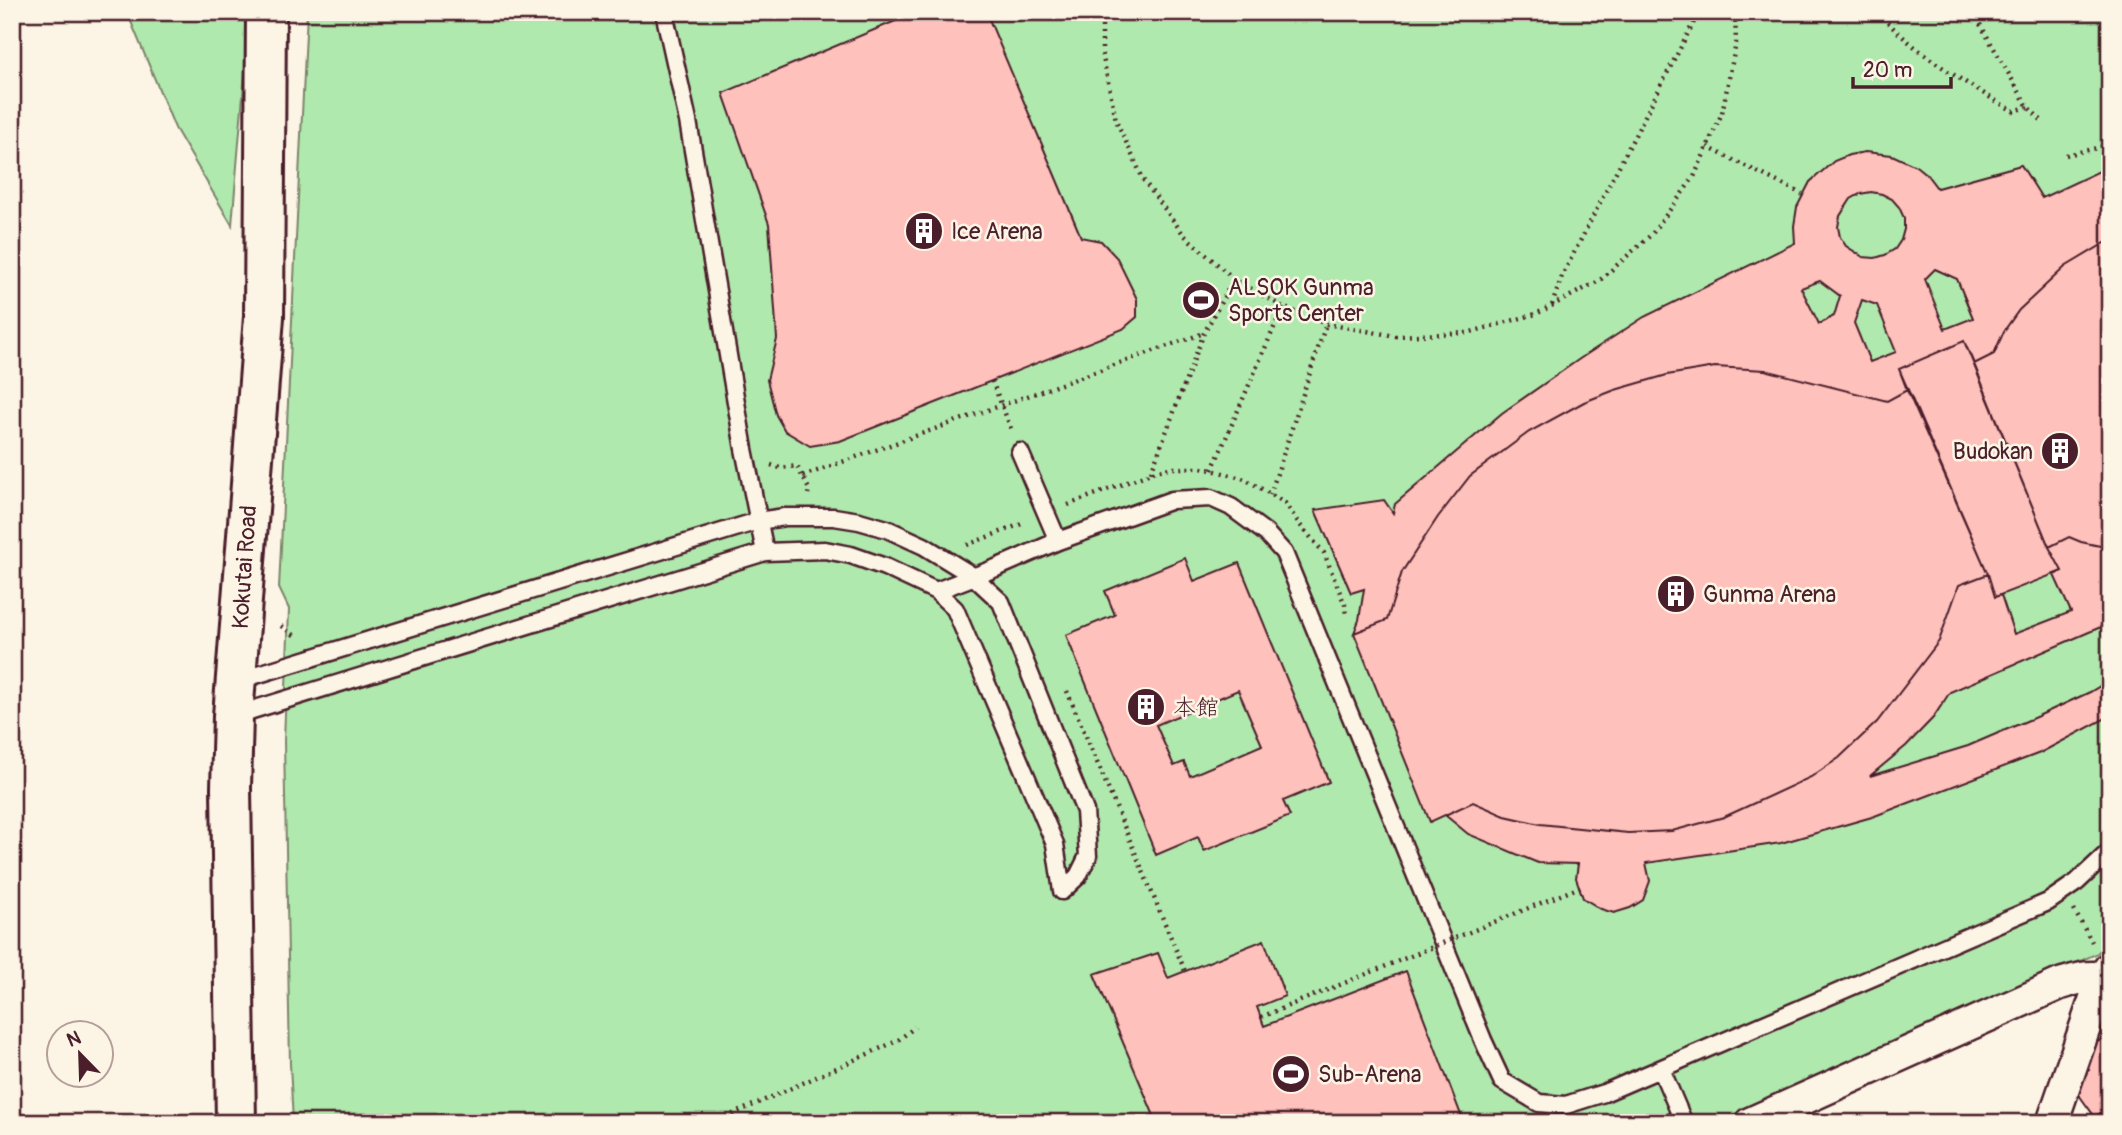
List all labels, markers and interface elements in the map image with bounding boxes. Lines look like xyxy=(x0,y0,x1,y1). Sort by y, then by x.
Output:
scale bar xyxy=(1853,46,1951,90)
text: 20 m xyxy=(1863,57,1912,84)
building icon: Ice Arena xyxy=(903,210,945,252)
place label: Ice Arena xyxy=(951,217,1043,246)
place label: ALSOK Gunma Sports Center xyxy=(1228,273,1374,328)
sports icon: ALSOK Gunma Sports Center xyxy=(1180,279,1222,321)
building icon: Budokan xyxy=(2039,430,2081,472)
place label: Budokan xyxy=(1953,437,2033,466)
street label: Kokutai Road xyxy=(226,504,263,630)
building icon: Gunma Arena xyxy=(1655,573,1697,615)
place label: Gunma Arena xyxy=(1703,580,1836,609)
building icon: 本館 xyxy=(1125,686,1167,728)
place label: 本館 xyxy=(1173,693,1219,722)
north arrow xyxy=(46,1020,116,1090)
text: N xyxy=(63,1026,84,1053)
sports icon: Sub-Arena xyxy=(1270,1053,1312,1095)
place label: Sub-Arena xyxy=(1318,1060,1421,1089)

